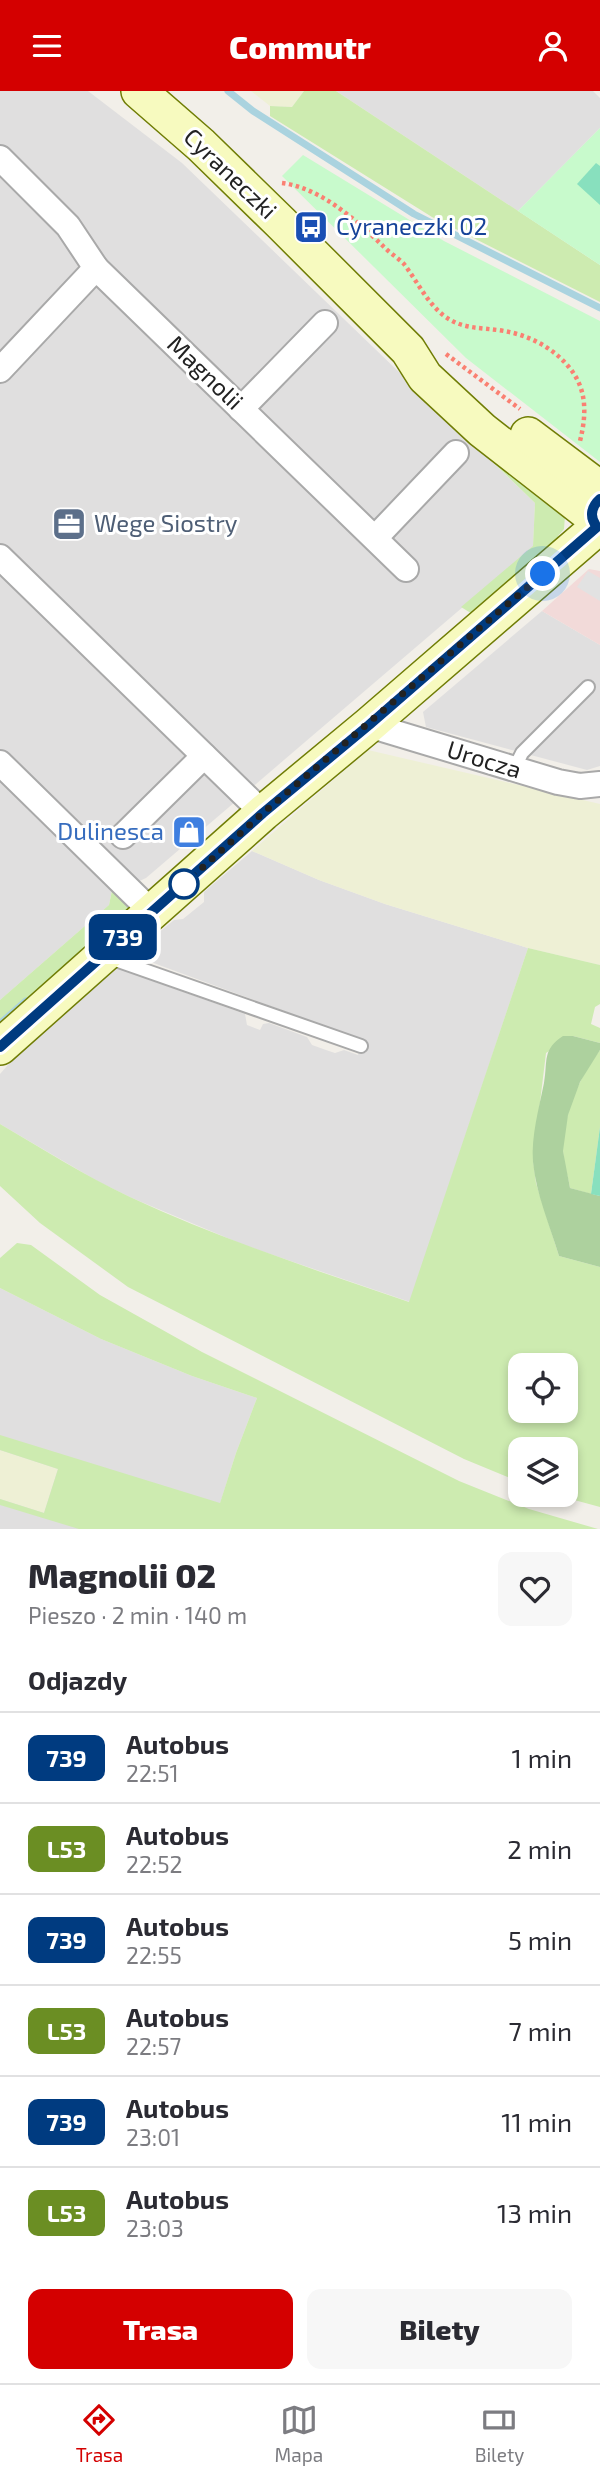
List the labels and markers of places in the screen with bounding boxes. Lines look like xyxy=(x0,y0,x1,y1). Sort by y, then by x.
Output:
bus stop icon: Cyraneczki 02 xyxy=(292,208,330,246)
place label: Cyraneczki 02 xyxy=(336,211,487,240)
office icon: Wege Siostry xyxy=(50,505,88,543)
place label: Wege Siostry xyxy=(94,508,238,537)
shop icon: Dulinesca xyxy=(170,813,208,851)
place label: Dulinesca xyxy=(57,816,164,845)
unlabelled marker xyxy=(169,869,199,899)

